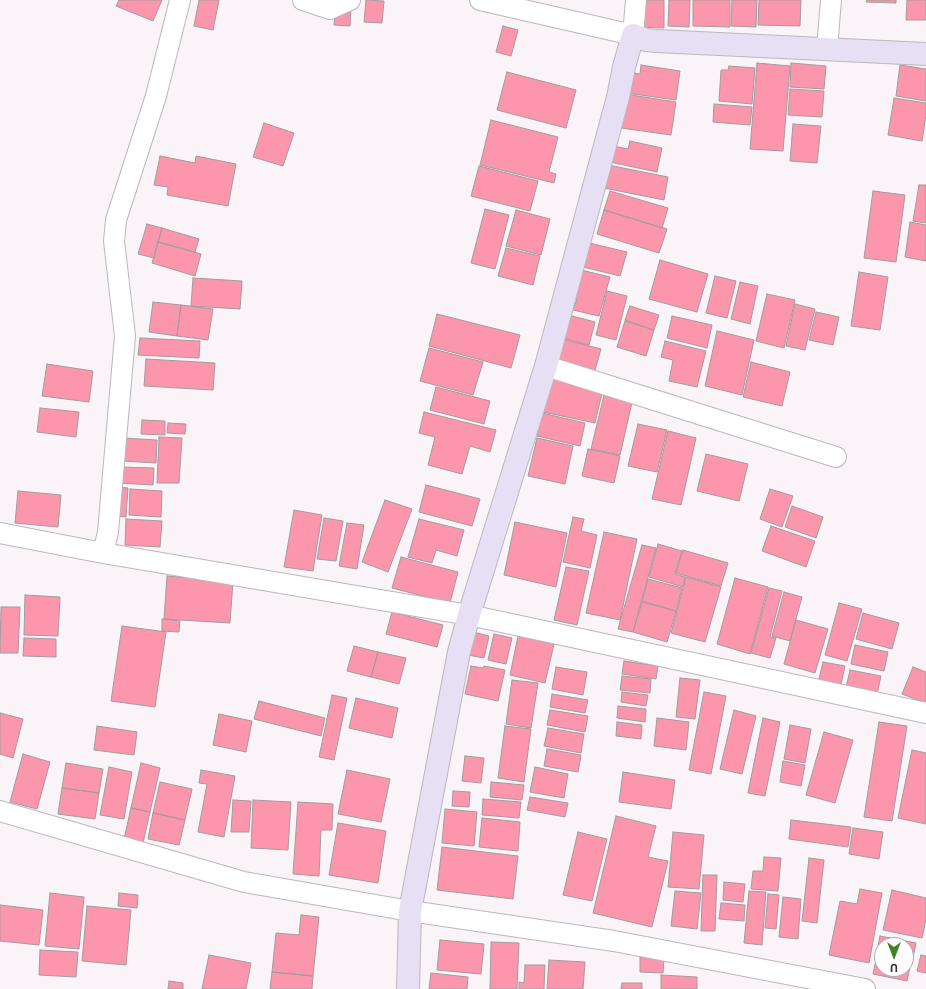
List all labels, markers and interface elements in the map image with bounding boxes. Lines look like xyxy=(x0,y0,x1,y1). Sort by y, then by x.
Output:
north arrow xyxy=(874,937,914,977)
text: U xyxy=(890,962,898,974)

